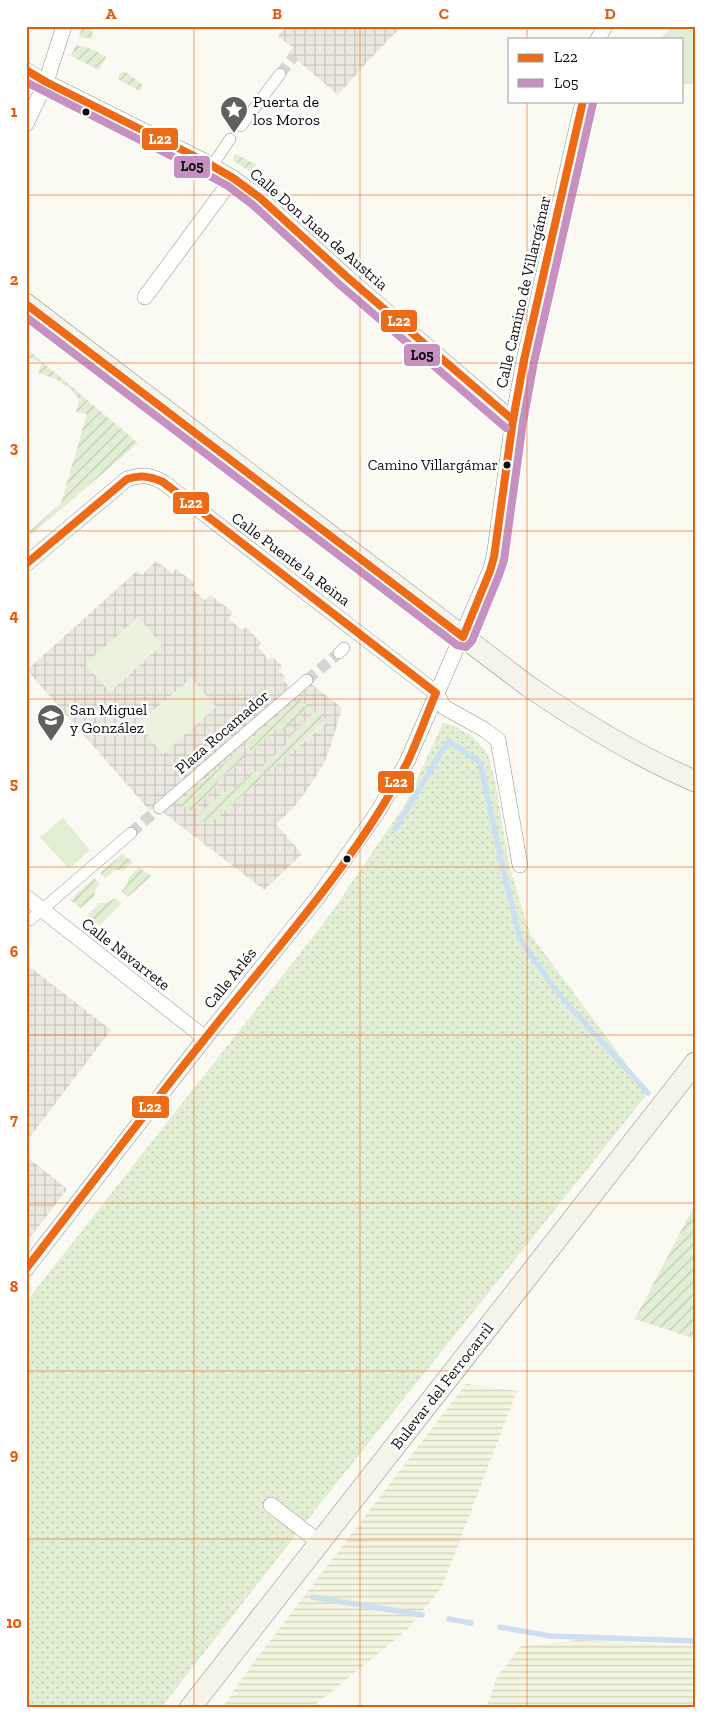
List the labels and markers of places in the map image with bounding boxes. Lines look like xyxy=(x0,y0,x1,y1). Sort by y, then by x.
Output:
place label: Puerta de los Moros xyxy=(253,92,320,129)
place icon: Puerta de los Moros xyxy=(219,95,249,134)
unlabelled marker xyxy=(81,107,91,117)
place label: Camino Villargámar xyxy=(368,456,498,474)
marker: Camino Villargámar xyxy=(502,460,512,470)
place label: San Miguel y González xyxy=(70,700,147,737)
school or university icon: San Miguel y González xyxy=(36,703,66,742)
unlabelled marker xyxy=(342,854,352,864)

